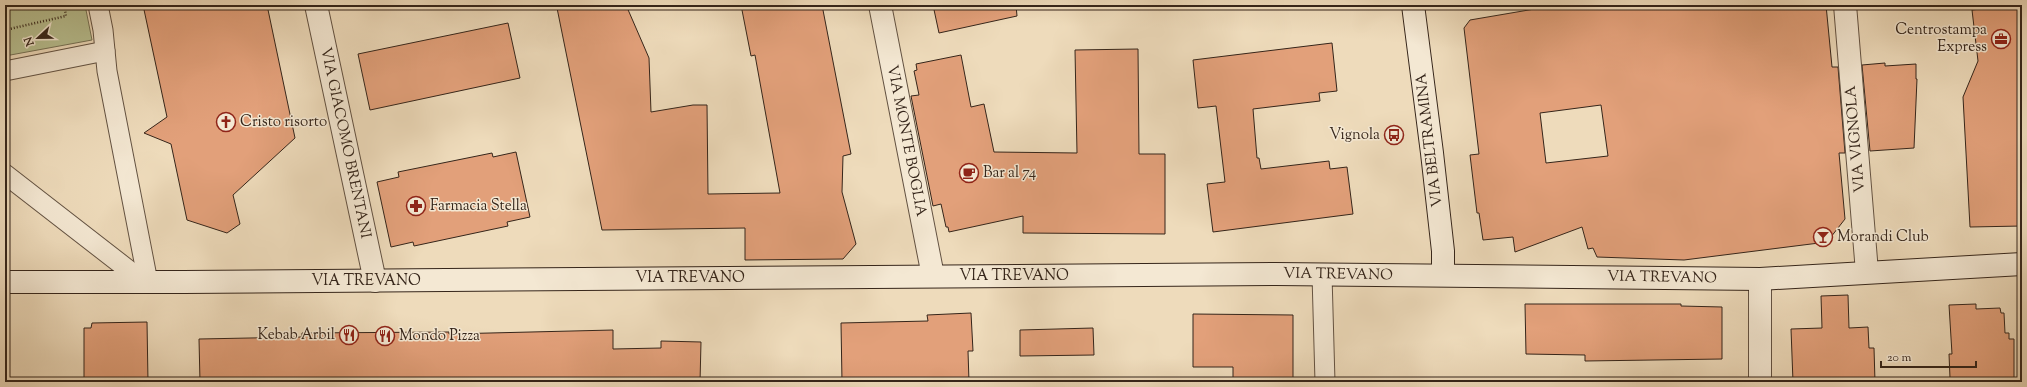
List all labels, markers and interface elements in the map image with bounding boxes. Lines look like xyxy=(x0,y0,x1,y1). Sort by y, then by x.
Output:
north arrow xyxy=(18,18,58,58)
place label: Centrostampa Express xyxy=(1895,20,1987,58)
office icon: Centrostampa Express xyxy=(1990,28,2012,50)
text: N xyxy=(21,34,39,49)
street label: VIA GIACOMO BRENTANI xyxy=(314,46,376,241)
street label: VIA MONTE BOGLIA xyxy=(881,63,931,219)
street label: VIA BELTRAMINA xyxy=(1411,72,1449,208)
street label: VIA VIGNOLA xyxy=(1841,84,1871,194)
church icon: Cristo risorto xyxy=(215,111,237,133)
place label: Cristo risorto xyxy=(240,112,327,133)
bus stop icon: Vignola xyxy=(1383,124,1405,146)
place label: Vignola xyxy=(1329,125,1380,146)
cafe icon: Bar al 74 xyxy=(958,162,980,184)
place label: Bar al 74 xyxy=(983,163,1037,184)
pharmacy icon: Farmacia Stella xyxy=(405,195,427,217)
place label: Farmacia Stella xyxy=(430,196,527,217)
bar icon: Morandi Club xyxy=(1812,226,1834,248)
place label: Morandi Club xyxy=(1837,227,1929,248)
street label: VIA TREVANO xyxy=(1283,264,1393,286)
street label: VIA TREVANO xyxy=(959,266,1069,287)
street label: VIA TREVANO xyxy=(1607,267,1717,289)
street label: VIA TREVANO xyxy=(635,268,745,289)
street label: VIA TREVANO xyxy=(311,271,421,292)
restaurant icon: Kebab Arbil xyxy=(338,324,360,346)
place label: Kebab Arbil xyxy=(258,325,335,346)
restaurant icon: Mondo Pizza xyxy=(374,325,396,347)
place label: Mondo Pizza xyxy=(399,326,480,347)
scale bar xyxy=(1881,343,1976,369)
text: 20 m xyxy=(1887,349,1912,367)

